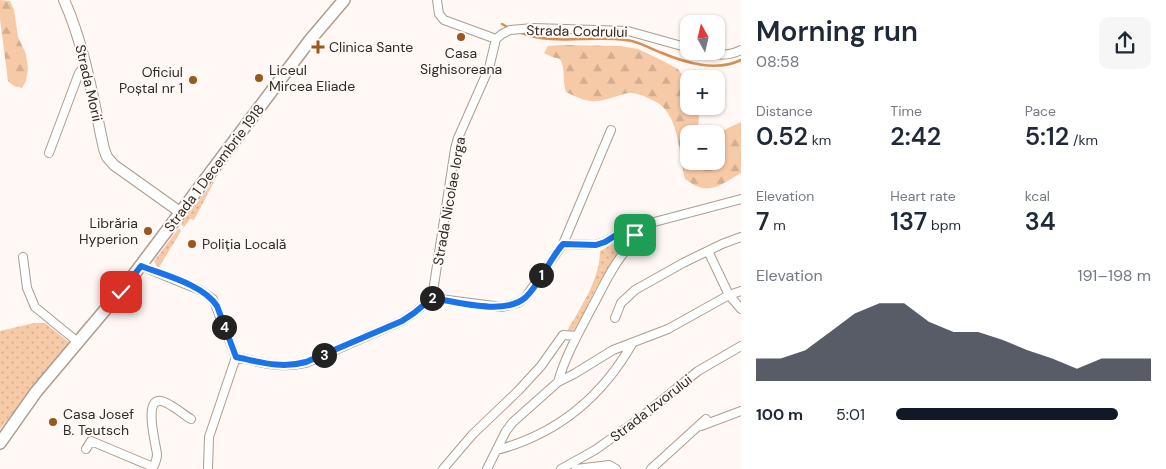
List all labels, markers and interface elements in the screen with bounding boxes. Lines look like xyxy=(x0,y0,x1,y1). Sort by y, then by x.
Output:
text: Morning run xyxy=(756,13,918,50)
north arrow xyxy=(680,15,725,60)
map controls xyxy=(680,15,725,170)
button: share xyxy=(1099,17,1151,69)
street label: Strada Codrului xyxy=(526,21,628,41)
marker: Casa Sighisoreana xyxy=(455,31,467,43)
place label: Clinica Sante xyxy=(329,38,413,56)
marker: Clinica Sante xyxy=(311,40,325,54)
street label: Strada Morii xyxy=(71,43,107,123)
place label: Casa Sighisoreana xyxy=(420,44,502,78)
text: 08:58 xyxy=(756,51,799,72)
place label: Liceul Mircea Eliade xyxy=(269,61,355,95)
place label: Oficiul Poștal nr 1 xyxy=(119,63,183,97)
button: + xyxy=(680,70,725,115)
marker: Liceul Mircea Eliade xyxy=(253,72,265,84)
marker: Oficiul Poștal nr 1 xyxy=(187,74,199,86)
street label: Strada 1 Decembrie 1918 xyxy=(160,101,268,235)
text: Distance xyxy=(756,102,813,120)
text: Time xyxy=(890,102,922,120)
text: Pace xyxy=(1025,102,1056,120)
text: 0.52 xyxy=(756,120,808,153)
text: 2:42 xyxy=(890,120,941,153)
text: 5:12 xyxy=(1025,120,1069,153)
button: − xyxy=(680,125,725,170)
text: km xyxy=(808,131,831,149)
text: /km xyxy=(1069,131,1098,149)
street label: Strada Nicolae Iorga xyxy=(429,135,469,267)
text: Elevation xyxy=(756,187,814,205)
text: Heart rate xyxy=(890,187,956,205)
text: kcal xyxy=(1025,187,1050,205)
text: 7 xyxy=(756,205,769,238)
text: 137 xyxy=(890,205,927,238)
text: 34 xyxy=(1025,205,1056,238)
place label: Librăria Hyperion xyxy=(79,214,138,248)
pin xyxy=(614,214,656,256)
text: m xyxy=(769,216,786,234)
text: bpm xyxy=(927,216,961,234)
icon: arrive xyxy=(621,221,649,249)
marker: Librăria Hyperion xyxy=(142,225,154,237)
place label: Poliția Locală xyxy=(202,235,286,253)
marker: Poliția Locală xyxy=(186,238,198,250)
pin: 1 xyxy=(528,262,554,288)
text: Elevation xyxy=(756,265,823,286)
text: 191–198 m xyxy=(1078,265,1151,286)
text: 1 xyxy=(539,266,544,284)
pin xyxy=(100,271,142,313)
icon: check xyxy=(107,278,135,306)
pin: 2 xyxy=(420,286,444,310)
text: 2 xyxy=(428,289,437,307)
pin: 4 xyxy=(212,314,236,340)
text: 4 xyxy=(220,318,229,336)
pin: 3 xyxy=(312,342,336,368)
text: 3 xyxy=(320,346,329,364)
street label: Strada Izvorului xyxy=(606,370,696,446)
text: 100 m xyxy=(756,404,803,425)
text: 5:01 xyxy=(836,404,865,425)
place label: Casa Josef B. Teutsch xyxy=(63,405,134,439)
marker: Casa Josef B. Teutsch xyxy=(47,416,59,428)

